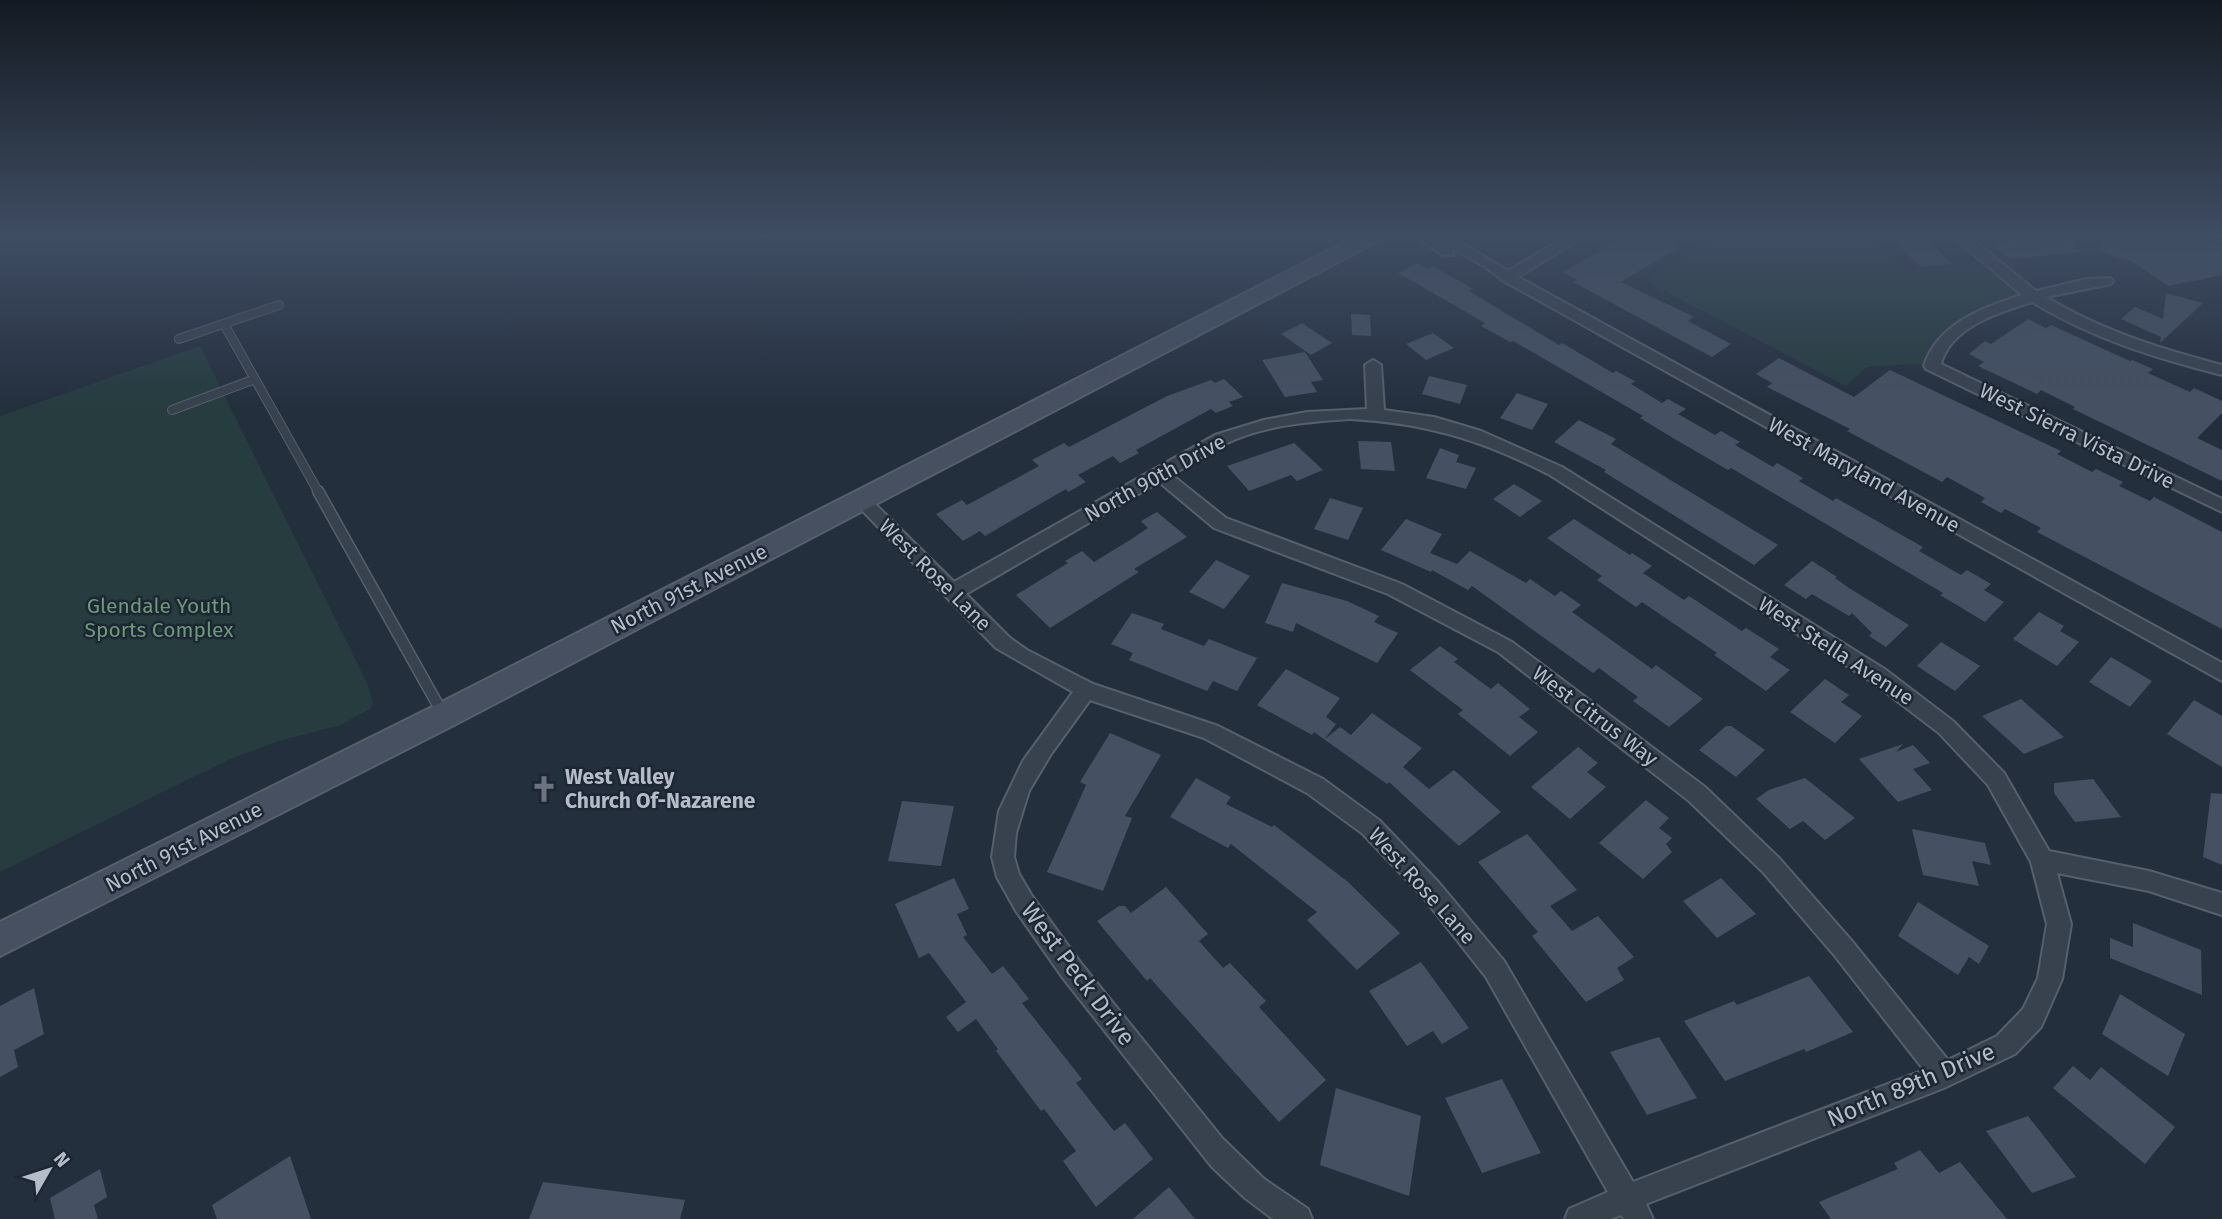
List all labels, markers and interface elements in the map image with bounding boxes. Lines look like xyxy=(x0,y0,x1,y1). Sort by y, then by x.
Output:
street label: West Sierra Vista Drive xyxy=(1975,377,2179,495)
street label: West Maryland Avenue xyxy=(1764,411,1964,539)
street label: North 90th Drive xyxy=(1080,428,1230,528)
street label: West Rose Lane xyxy=(873,513,997,637)
street label: North 91st Avenue xyxy=(606,538,772,640)
street label: West Stella Avenue xyxy=(1753,591,1919,711)
park label: Glendale Youth Sports Complex xyxy=(85,593,234,643)
street label: West Citrus Way xyxy=(1527,660,1664,772)
place label: West Valley Church Of-Nazarene xyxy=(565,764,756,814)
church icon: West Valley Church Of-Nazarene xyxy=(529,774,559,804)
street label: North 91st Avenue xyxy=(101,796,267,898)
street label: West Rose Lane xyxy=(1363,822,1481,950)
street label: West Peck Drive xyxy=(1015,897,1141,1051)
street label: North 89th Drive xyxy=(1823,1037,1999,1133)
north arrow xyxy=(14,1135,84,1205)
text: N xyxy=(49,1147,75,1172)

